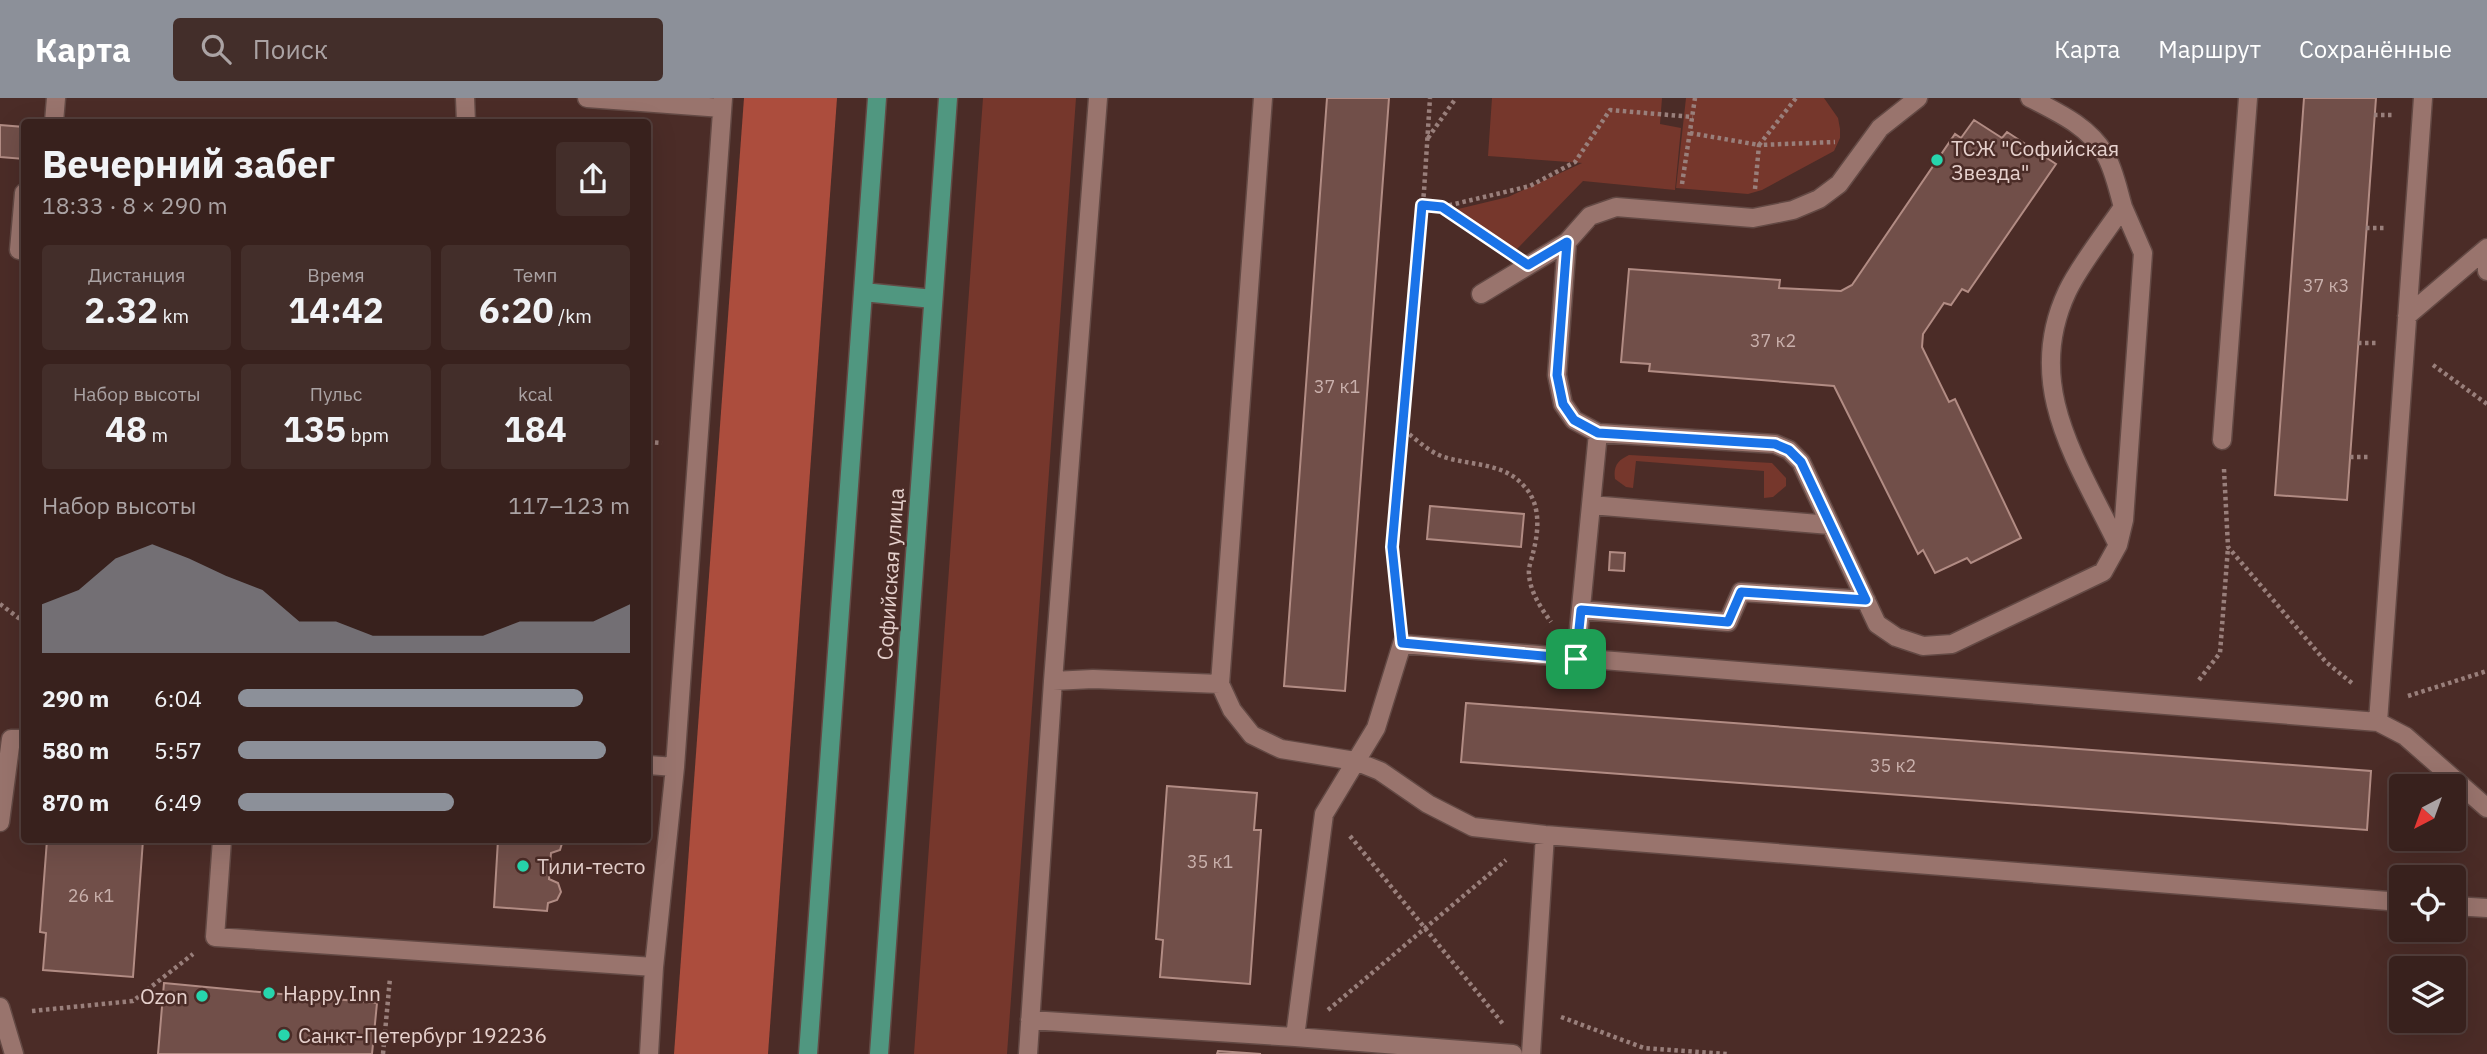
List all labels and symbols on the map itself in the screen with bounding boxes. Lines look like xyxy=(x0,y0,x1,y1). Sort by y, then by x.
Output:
place label: ТСЖ "Софийская Звезда" xyxy=(1951,134,2119,186)
marker: ТСЖ "Софийская Звезда" xyxy=(1929,152,1945,168)
house number: 37 к3 xyxy=(2303,274,2349,297)
house number: 37 к2 xyxy=(1750,329,1796,352)
house number: 37 к1 xyxy=(1314,375,1360,398)
street label: Софийская улица xyxy=(870,487,910,661)
pin xyxy=(1546,629,1606,689)
house number: 35 к2 xyxy=(1870,754,1916,777)
north arrow xyxy=(2389,774,2466,850)
house number: 35 к1 xyxy=(1187,850,1233,873)
place label: Тили-тесто xyxy=(537,852,645,880)
marker: Тили-тесто xyxy=(515,858,531,874)
house number: 26 к1 xyxy=(68,884,114,907)
place label: Happy Inn xyxy=(283,979,381,1007)
place label: Ozon xyxy=(140,982,188,1010)
marker: Happy Inn xyxy=(261,985,277,1001)
marker: Ozon xyxy=(194,988,210,1004)
place label: Санкт-Петербург 192236 xyxy=(298,1021,547,1049)
marker: Санкт-Петербург 192236 xyxy=(276,1027,292,1043)

